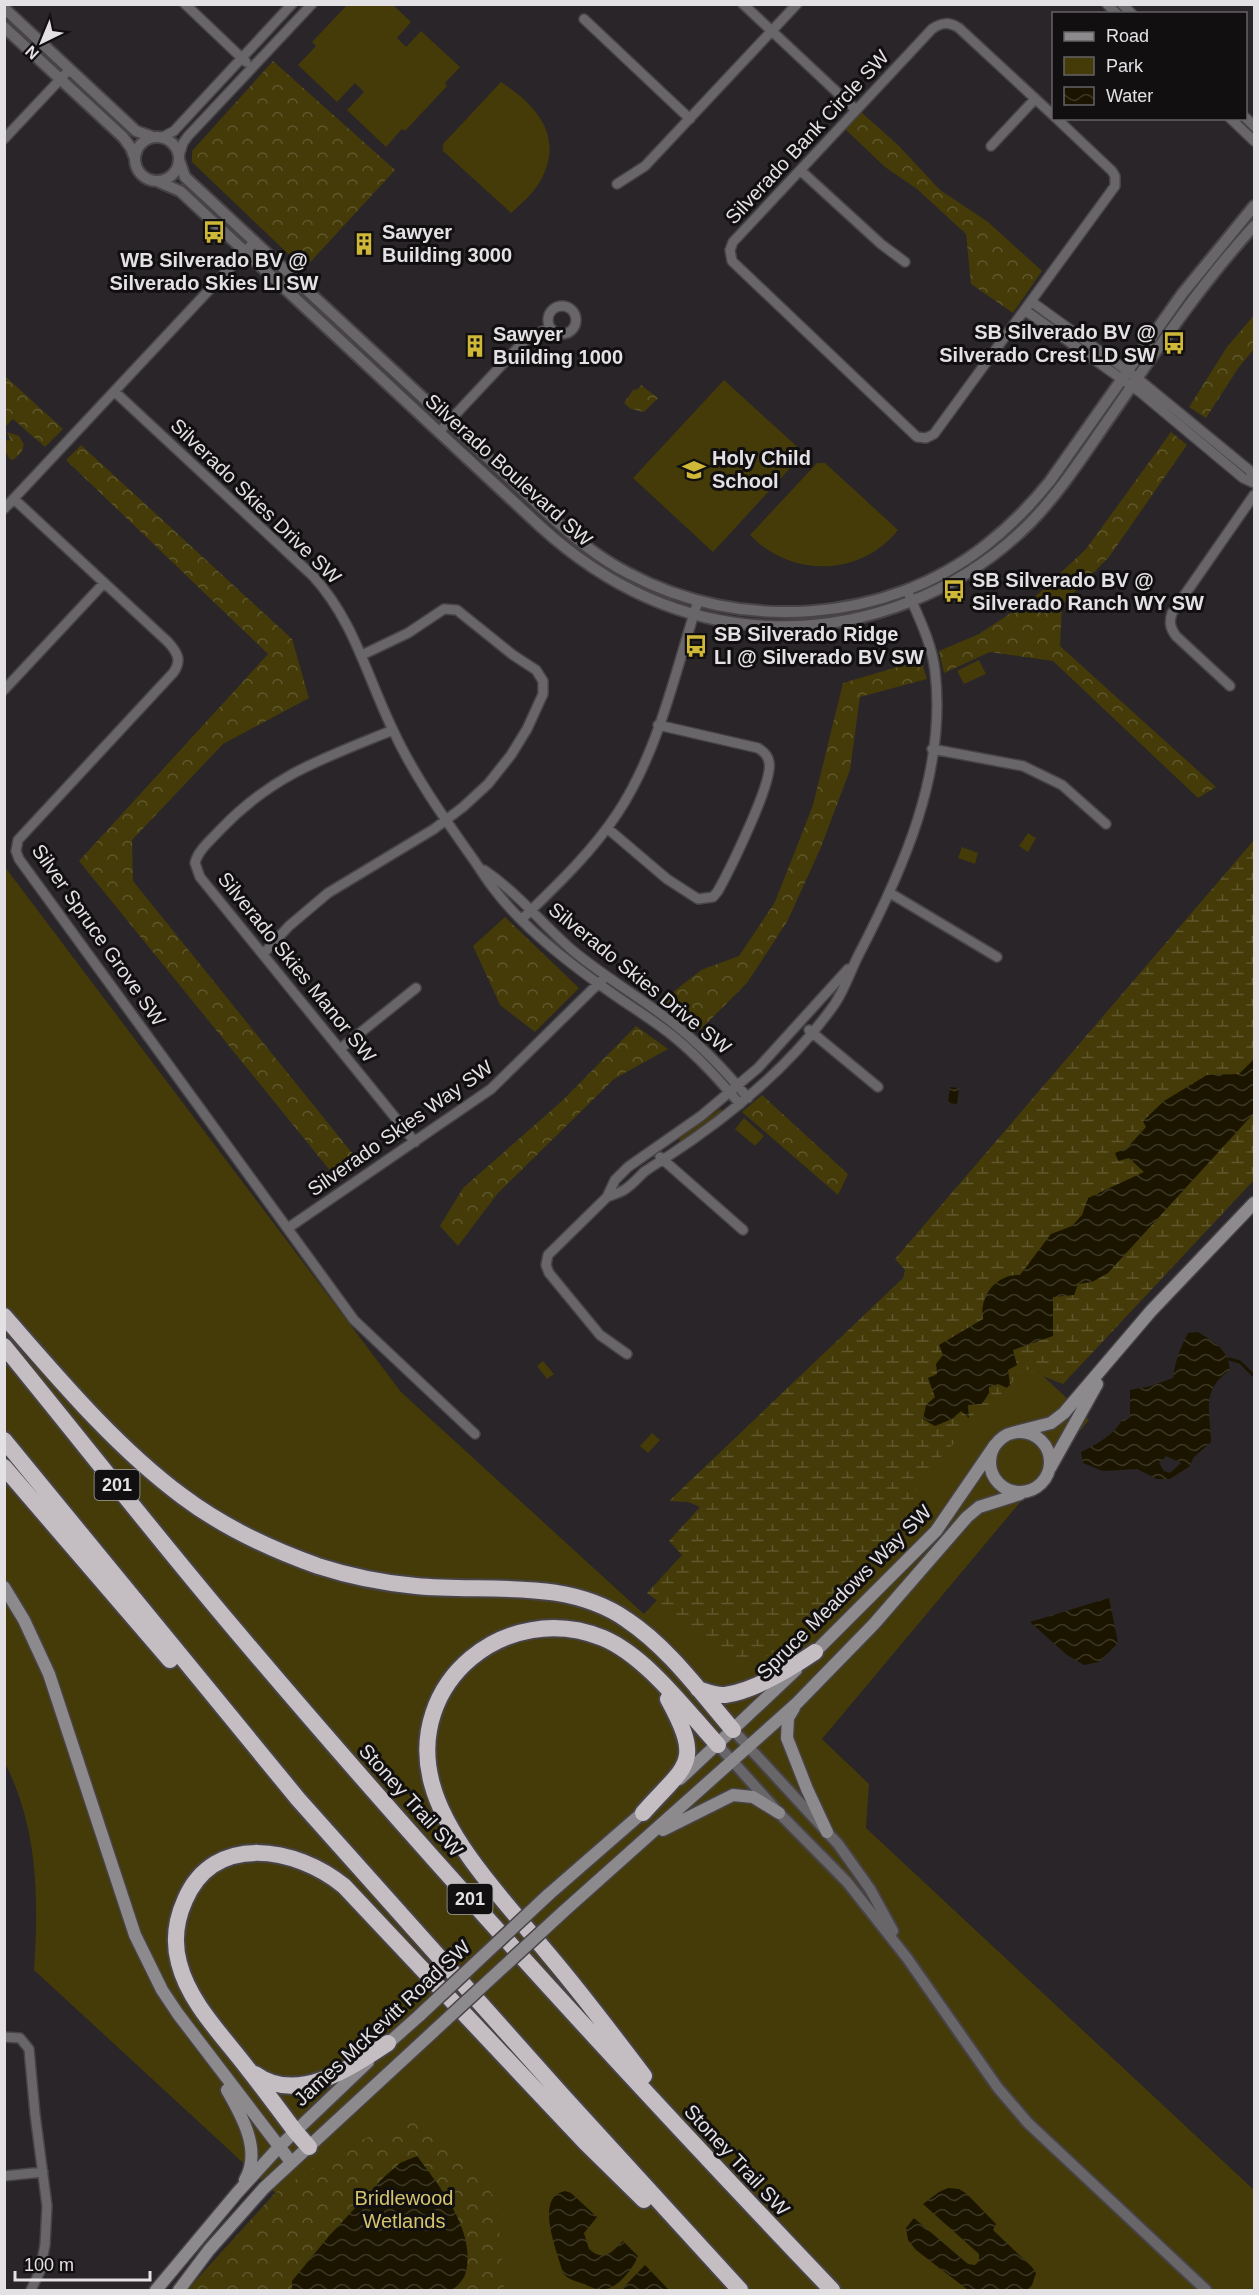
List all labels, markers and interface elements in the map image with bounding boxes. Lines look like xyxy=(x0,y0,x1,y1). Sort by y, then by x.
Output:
north arrow xyxy=(12,12,72,72)
legend xyxy=(1052,12,1247,120)
text: Road xyxy=(1106,26,1149,46)
text: N xyxy=(22,42,42,63)
street label: Silverado Bank Circle SW xyxy=(721,46,893,228)
text: Park xyxy=(1106,56,1144,76)
text: Water xyxy=(1106,86,1153,106)
bus stop icon: WB Silverado BV @ Silverado Skies LI SW xyxy=(201,219,227,245)
place label: Sawyer Building 3000 xyxy=(382,221,512,266)
building icon: Sawyer Building 3000 xyxy=(351,231,377,257)
place label: WB Silverado BV @ Silverado Skies LI SW xyxy=(110,249,319,294)
place label: SB Silverado BV @ Silverado Crest LD SW xyxy=(939,321,1156,366)
place label: Sawyer Building 1000 xyxy=(493,323,623,368)
bus stop icon: SB Silverado BV @ Silverado Crest LD SW xyxy=(1161,330,1187,356)
building icon: Sawyer Building 1000 xyxy=(462,333,488,359)
street label: Silverado Boulevard SW xyxy=(421,389,597,551)
street label: Silverado Skies Drive SW xyxy=(166,414,346,588)
place label: Holy Child School xyxy=(712,447,811,492)
school or university icon: Holy Child School xyxy=(681,457,707,483)
place label: SB Silverado BV @ Silverado Ranch WY SW xyxy=(972,569,1204,614)
bus stop icon: SB Silverado BV @ Silverado Ranch WY SW xyxy=(941,578,967,604)
place label: SB Silverado Ridge LI @ Silverado BV SW xyxy=(714,623,924,668)
bus stop icon: SB Silverado Ridge LI @ Silverado BV SW xyxy=(683,633,709,659)
street label: Silver Spruce Grove SW xyxy=(28,840,170,1030)
street label: Silverado Skies Manor SW xyxy=(214,868,380,1066)
street label: Silverado Skies Drive SW xyxy=(545,898,736,1058)
street label: Silverado Skies Way SW xyxy=(303,1056,497,1200)
road number: 201 xyxy=(94,1470,140,1500)
street label: Spruce Meadows Way SW xyxy=(752,1500,936,1684)
street label: Stoney Trail SW xyxy=(355,1739,467,1861)
road number: 201 xyxy=(448,1884,492,1914)
street label: James McKevitt Road SW xyxy=(290,1936,475,2110)
street label: Stoney Trail SW xyxy=(680,2100,794,2220)
park label: Bridlewood Wetlands xyxy=(355,2187,453,2232)
scale bar xyxy=(15,2244,150,2282)
text: 100 m xyxy=(24,2255,74,2275)

